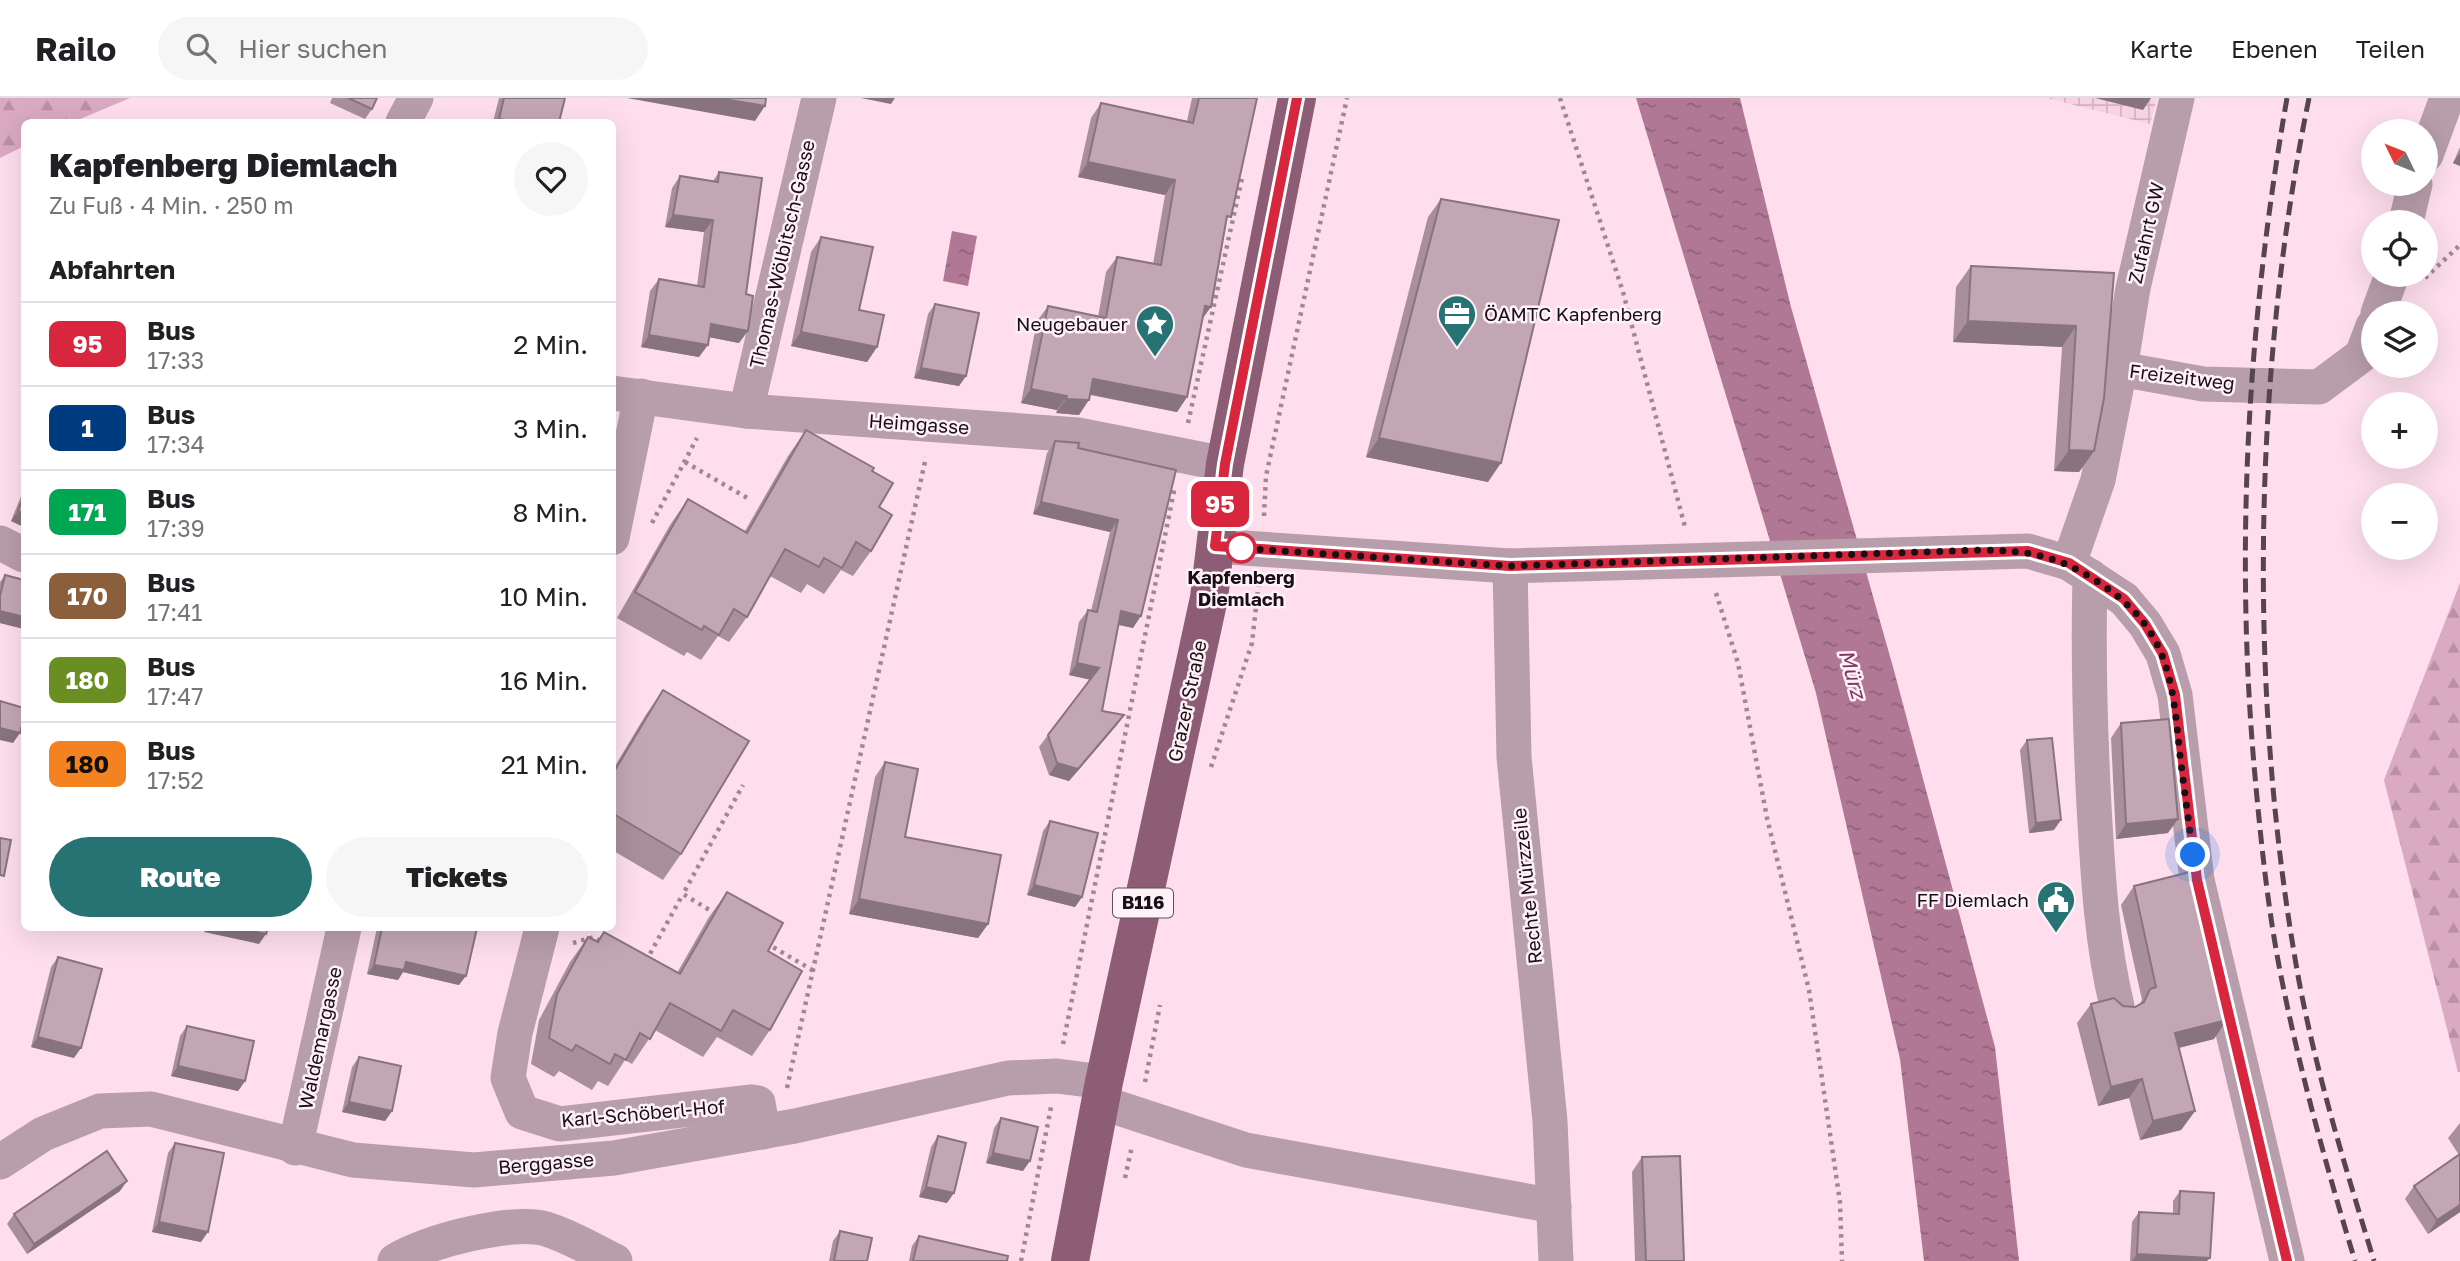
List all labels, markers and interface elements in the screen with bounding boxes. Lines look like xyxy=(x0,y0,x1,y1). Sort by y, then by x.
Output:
search box xyxy=(158,17,648,80)
text: Railo xyxy=(35,29,116,68)
icon: search xyxy=(182,29,220,67)
text: Hier suchen xyxy=(238,33,388,64)
text: Karte xyxy=(2130,34,2193,63)
text: Ebenen xyxy=(2231,34,2318,63)
text: Teilen xyxy=(2356,34,2425,63)
north arrow xyxy=(2361,119,2438,196)
map controls xyxy=(2361,119,2438,560)
street label: Thomas-Wölbitsch-Gasse xyxy=(744,137,819,370)
button: heart xyxy=(514,142,588,216)
text: Kapfenberg Diemlach xyxy=(49,145,398,184)
street label: Zufahrt GW xyxy=(2123,180,2168,286)
text: Zu Fuß · 4 Min. · 250 m xyxy=(49,191,294,219)
button: locate xyxy=(2361,210,2438,287)
text: Abfahrten xyxy=(49,254,175,285)
office icon: ÖAMTC Kapfenberg xyxy=(1436,293,1478,348)
button: layers xyxy=(2361,301,2438,378)
place label: ÖAMTC Kapfenberg xyxy=(1484,302,1662,325)
place icon: Neugebauer xyxy=(1134,303,1176,358)
place label: Neugebauer xyxy=(1016,312,1129,335)
text: Bus xyxy=(147,315,195,346)
text: 95 xyxy=(73,329,102,358)
text: 2 Min. xyxy=(513,329,588,360)
text: 17:33 xyxy=(147,346,204,374)
street label: Freizeitweg xyxy=(2128,359,2236,394)
button: + xyxy=(2361,392,2438,469)
text: Bus xyxy=(147,399,195,430)
street label: Heimgasse xyxy=(868,409,970,438)
text: 1 xyxy=(81,413,94,442)
text: 3 Min. xyxy=(513,413,588,444)
text: 17:34 xyxy=(147,430,205,458)
line badge: 95 xyxy=(1188,481,1252,527)
text: Bus xyxy=(147,483,195,514)
button: − xyxy=(2361,483,2438,560)
text: 95 xyxy=(1205,489,1235,518)
text: 171 xyxy=(69,497,106,526)
text: 8 Min. xyxy=(513,497,588,528)
text: 17:39 xyxy=(147,514,205,542)
marker: Kapfenberg Diemlach xyxy=(1226,533,1256,563)
place label: Kapfenberg Diemlach xyxy=(1187,565,1295,610)
text: Bus xyxy=(147,567,195,598)
text: 170 xyxy=(67,581,108,610)
text: 10 Min. xyxy=(500,581,588,612)
text: 17:41 xyxy=(147,598,202,626)
street label: Grazer Straße xyxy=(1162,638,1211,764)
water label: Mürz xyxy=(1834,646,1873,703)
text: Bus xyxy=(147,651,195,682)
text: 180 xyxy=(66,665,109,694)
text: 16 Min. xyxy=(500,665,588,696)
text: 17:47 xyxy=(147,682,203,710)
text: Bus xyxy=(147,735,195,766)
text: 180 xyxy=(66,749,109,778)
text: 21 Min. xyxy=(501,749,588,780)
text: 17:52 xyxy=(147,766,204,794)
street label: Rechte Mürzzeile xyxy=(1507,807,1546,965)
button: Route xyxy=(49,837,312,917)
button: Tickets xyxy=(326,837,588,917)
your location xyxy=(2175,837,2210,872)
public building icon: FF Diemlach xyxy=(2035,879,2077,934)
road number: B116 xyxy=(1113,888,1173,918)
place label: FF Diemlach xyxy=(1917,888,2029,911)
street label: Waldemargasse xyxy=(293,965,346,1111)
street label: Karl-Schöberl-Hof xyxy=(560,1094,726,1131)
street label: Berggasse xyxy=(497,1147,595,1178)

